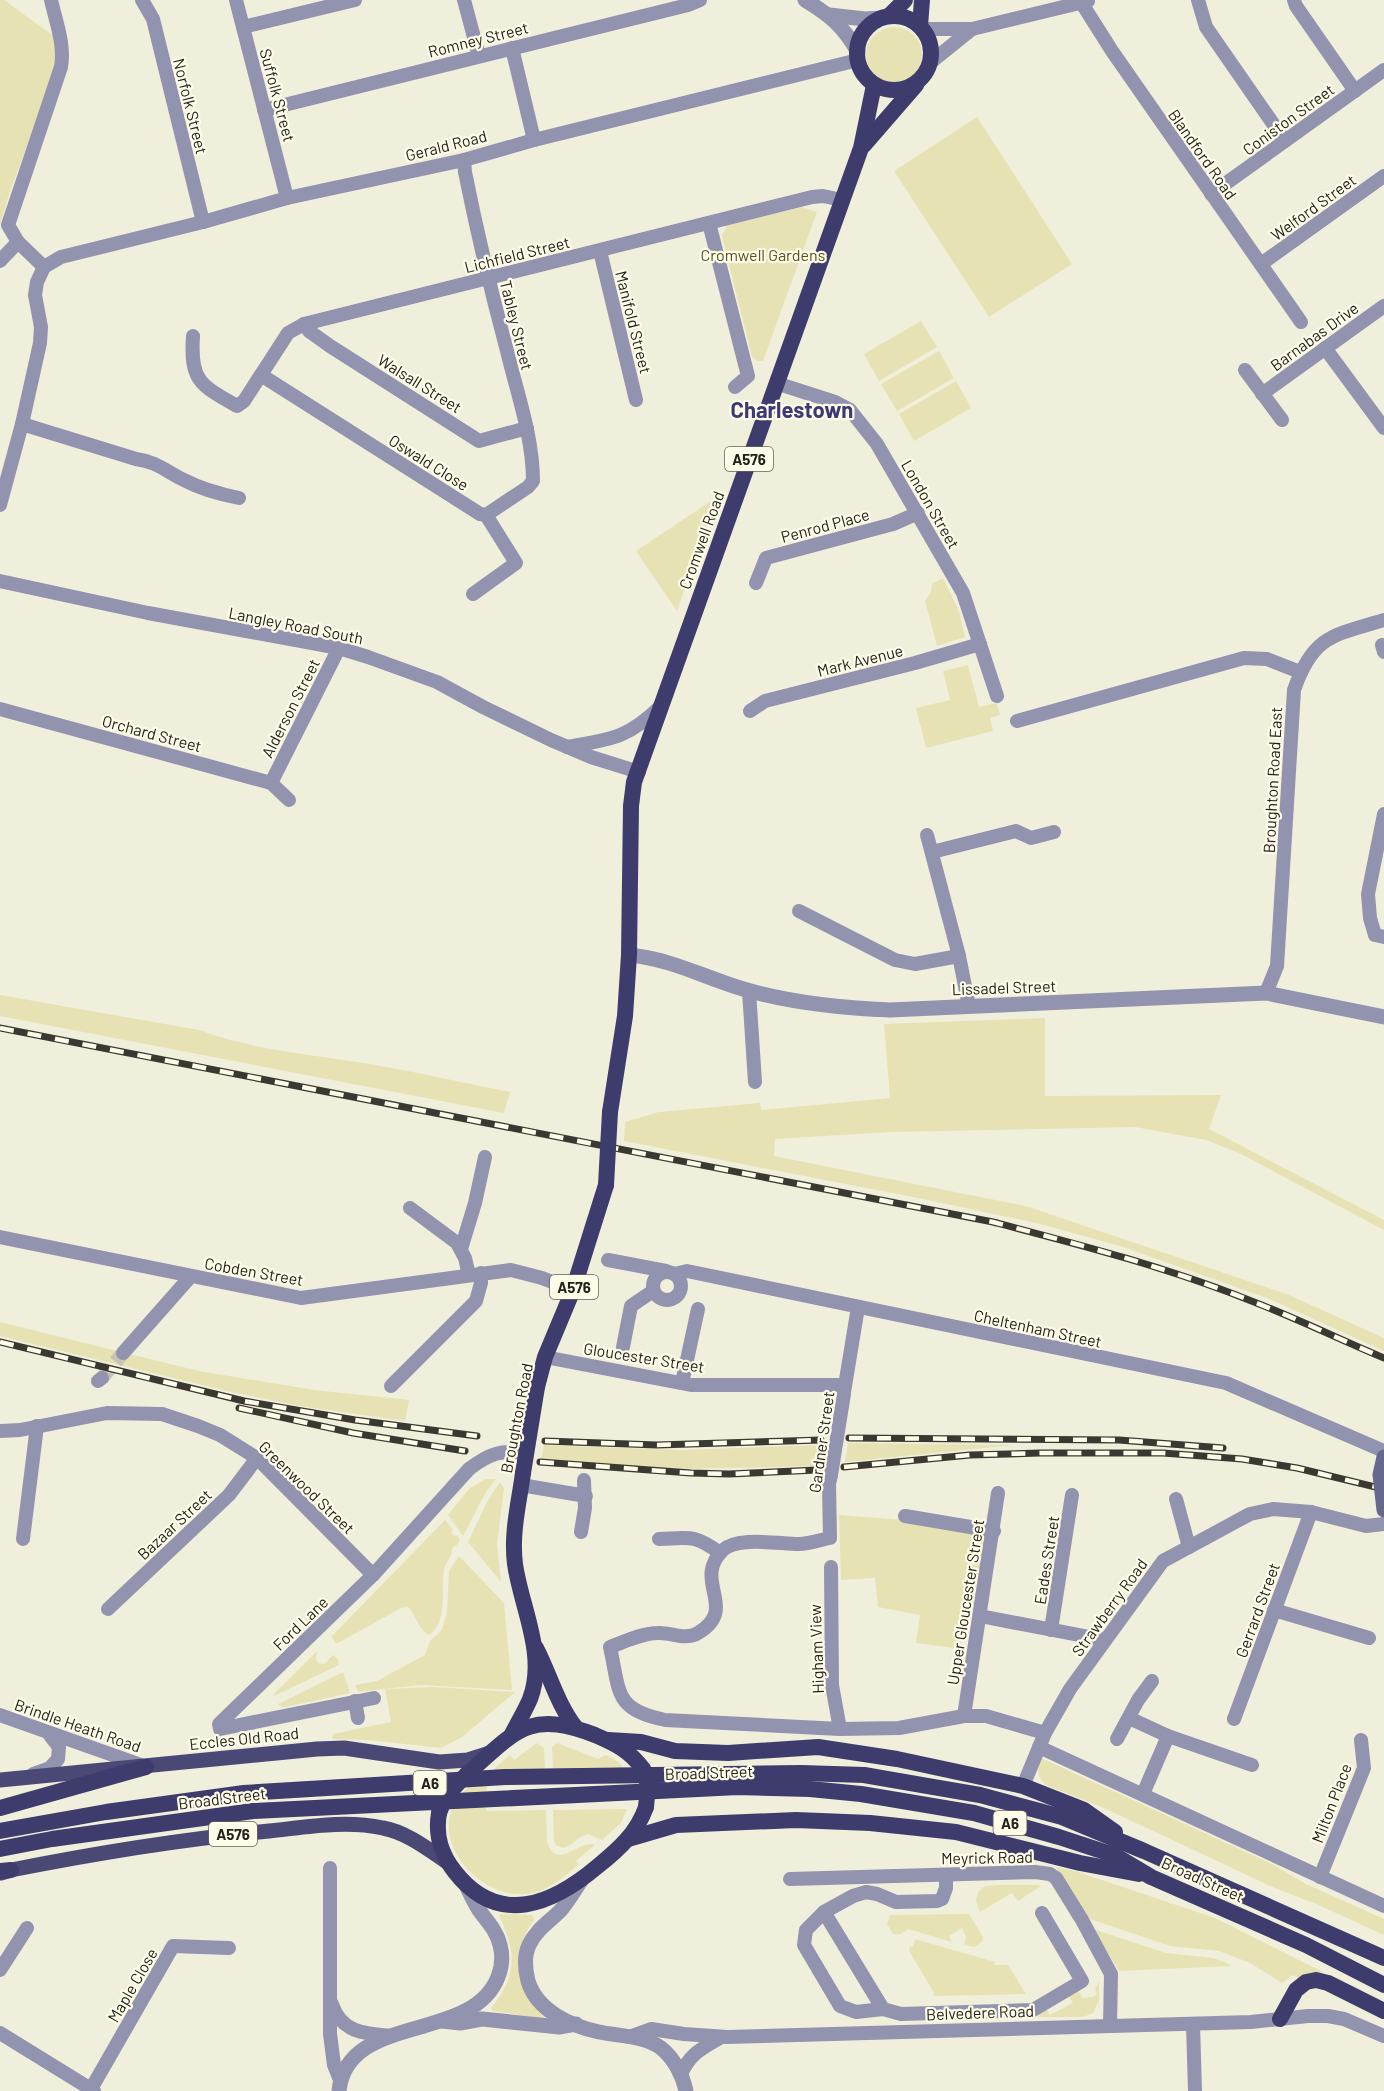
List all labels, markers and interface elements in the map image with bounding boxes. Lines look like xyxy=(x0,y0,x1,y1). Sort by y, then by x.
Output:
street label: Romney Street xyxy=(426,17,530,61)
street label: Suffolk Street xyxy=(256,46,300,144)
street label: Norfolk Street xyxy=(170,56,212,156)
street label: Coniston Street xyxy=(1238,79,1338,159)
street label: Blandford Road xyxy=(1165,105,1241,203)
street label: Gerald Road xyxy=(403,126,489,164)
street label: Welford Street xyxy=(1267,170,1359,244)
street label: Lichfield Street xyxy=(462,232,572,276)
park label: Cromwell Gardens xyxy=(701,245,825,264)
street label: Manifold Street xyxy=(612,269,656,375)
street label: Tabley Street xyxy=(497,278,537,372)
street label: Barnabas Drive xyxy=(1266,298,1362,374)
street label: Walsall Street xyxy=(375,350,465,416)
district label: Charlestown xyxy=(731,396,853,422)
street label: Oswald Close xyxy=(386,430,472,494)
road number: A576 xyxy=(725,447,773,471)
street label: London Street xyxy=(898,456,964,552)
street label: Cromwell Road xyxy=(674,488,728,592)
street label: Penrod Place xyxy=(779,504,871,546)
street label: Langley Road South xyxy=(227,603,365,647)
street label: Mark Avenue xyxy=(815,640,905,680)
street label: Alderson Street xyxy=(257,655,323,761)
street label: Broughton Road East xyxy=(1259,706,1285,854)
street label: Orchard Street xyxy=(100,711,204,755)
street label: Lissadel Street xyxy=(952,976,1056,998)
street label: Cobden Street xyxy=(203,1253,305,1289)
road number: A576 xyxy=(550,1275,598,1299)
street label: Cheltenham Street xyxy=(972,1305,1104,1351)
street label: Gloucester Street xyxy=(582,1338,706,1376)
street label: Broughton Road xyxy=(496,1361,536,1475)
street label: Gardner Street xyxy=(804,1390,838,1494)
street label: Greenwood Street xyxy=(255,1437,359,1537)
street label: Bazaar Street xyxy=(133,1485,215,1563)
street label: Eades Street xyxy=(1030,1514,1062,1606)
street label: Upper Gloucester Street xyxy=(943,1518,987,1686)
street label: Strawberry Road xyxy=(1067,1555,1151,1659)
street label: Gerrard Street xyxy=(1231,1560,1283,1660)
street label: Ford Lane xyxy=(269,1592,331,1654)
street label: Higham View xyxy=(805,1603,827,1694)
street label: Brindle Heath Road xyxy=(12,1694,144,1756)
street label: Eccles Old Road xyxy=(188,1723,300,1753)
street label: Broad Street xyxy=(665,1761,753,1783)
street label: Milton Place xyxy=(1307,1761,1355,1845)
road number: A6 xyxy=(414,1771,446,1795)
street label: Broad Street xyxy=(177,1783,267,1813)
road number: A6 xyxy=(994,1811,1026,1835)
road number: A576 xyxy=(209,1822,257,1846)
street label: Meyrick Road xyxy=(941,1847,1033,1867)
street label: Broad Street xyxy=(1159,1852,1247,1906)
street label: Maple Close xyxy=(103,1945,161,2025)
street label: Belvedere Road xyxy=(926,2001,1034,2023)

